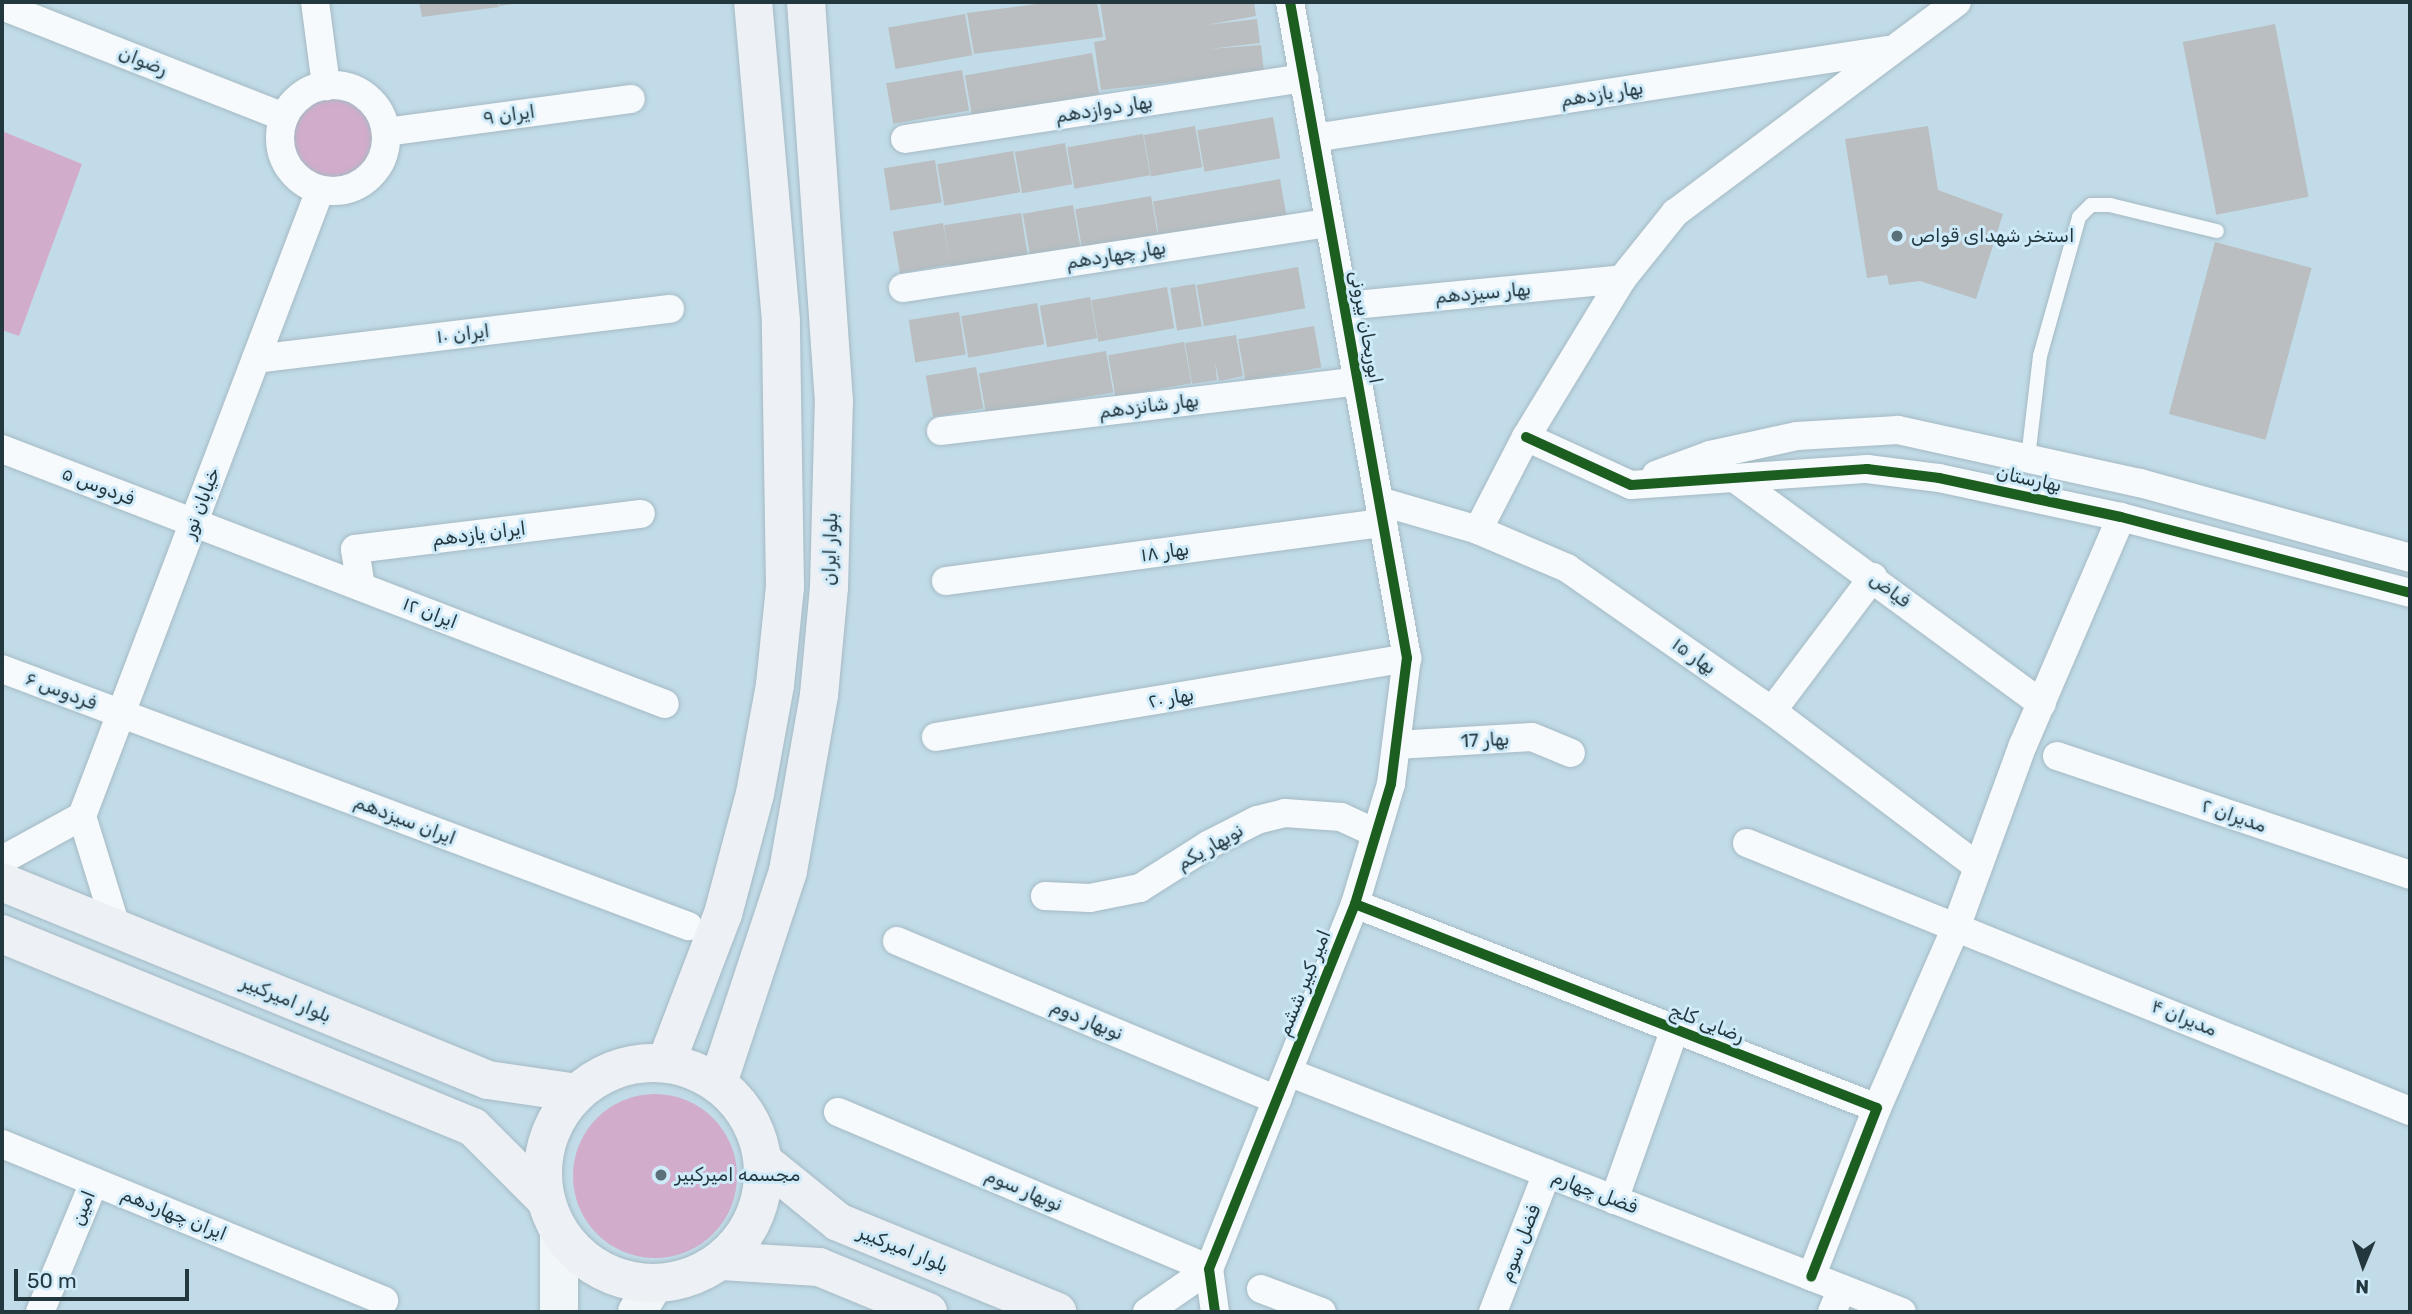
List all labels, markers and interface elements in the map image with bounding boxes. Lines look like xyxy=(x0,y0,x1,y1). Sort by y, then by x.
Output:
street label: رضوان xyxy=(115,41,171,81)
street label: بهار یازدهم xyxy=(1559,76,1645,112)
street label: بهار دوازدهم xyxy=(1054,90,1154,128)
street label: ایران ۹ xyxy=(482,100,536,130)
place label: استخر شهدای قواص xyxy=(1911,225,2074,247)
marker: استخر شهدای قواص xyxy=(1889,228,1905,244)
street label: بهار چهاردهم xyxy=(1064,236,1168,274)
street label: ابوریحان بیرونی xyxy=(1345,269,1387,385)
street label: بهار سیزدهم xyxy=(1434,277,1532,309)
street label: ایران ۱۰ xyxy=(435,319,491,349)
street label: بهار شانزدهم xyxy=(1098,389,1200,423)
street label: بهارستان xyxy=(1994,461,2064,497)
street label: فردوس ۵ xyxy=(58,462,138,510)
street label: خیابان نور xyxy=(177,464,225,542)
street label: بلوار ایران xyxy=(817,512,843,586)
street label: ایران یازدهم xyxy=(431,517,527,551)
street label: بهار ۱۸ xyxy=(1139,537,1191,567)
street label: فیاض xyxy=(1865,567,1915,613)
street label: ایران ۱۲ xyxy=(400,592,460,634)
street label: بهار ۱۵ xyxy=(1668,633,1720,679)
street label: فردوس ۶ xyxy=(22,667,100,715)
street label: بهار ۲۰ xyxy=(1146,683,1196,713)
street label: بهار 17 xyxy=(1460,727,1510,753)
street label: ایران سیزدهم xyxy=(351,790,459,850)
street label: مدیران ۲ xyxy=(2199,794,2269,838)
street label: نوبهار یکم xyxy=(1173,819,1247,875)
street label: امیر کبیر ششم xyxy=(1272,927,1336,1039)
street label: بلوار امیرکبیر xyxy=(238,971,334,1027)
street label: نوبهار دوم xyxy=(1047,995,1127,1045)
street label: مدیران ۴ xyxy=(2148,995,2220,1041)
street label: رضایی کلج xyxy=(1666,998,1748,1048)
place label: مجسمه امیرکبیر xyxy=(675,1164,800,1186)
street label: نوبهار سوم xyxy=(982,1164,1066,1216)
street label: فضل چهارم xyxy=(1549,1165,1641,1219)
marker: مجسمه امیرکبیر xyxy=(653,1167,669,1183)
street label: ایران چهاردهم xyxy=(118,1183,230,1245)
street label: امین xyxy=(66,1187,100,1229)
street label: فضل سوم xyxy=(1494,1201,1546,1285)
street label: بلوار امیرکبیر xyxy=(855,1221,951,1277)
north arrow xyxy=(2328,1230,2398,1300)
scale bar xyxy=(18,1254,192,1298)
text: 50 m xyxy=(27,1268,77,1293)
text: N xyxy=(2355,1275,2369,1298)

